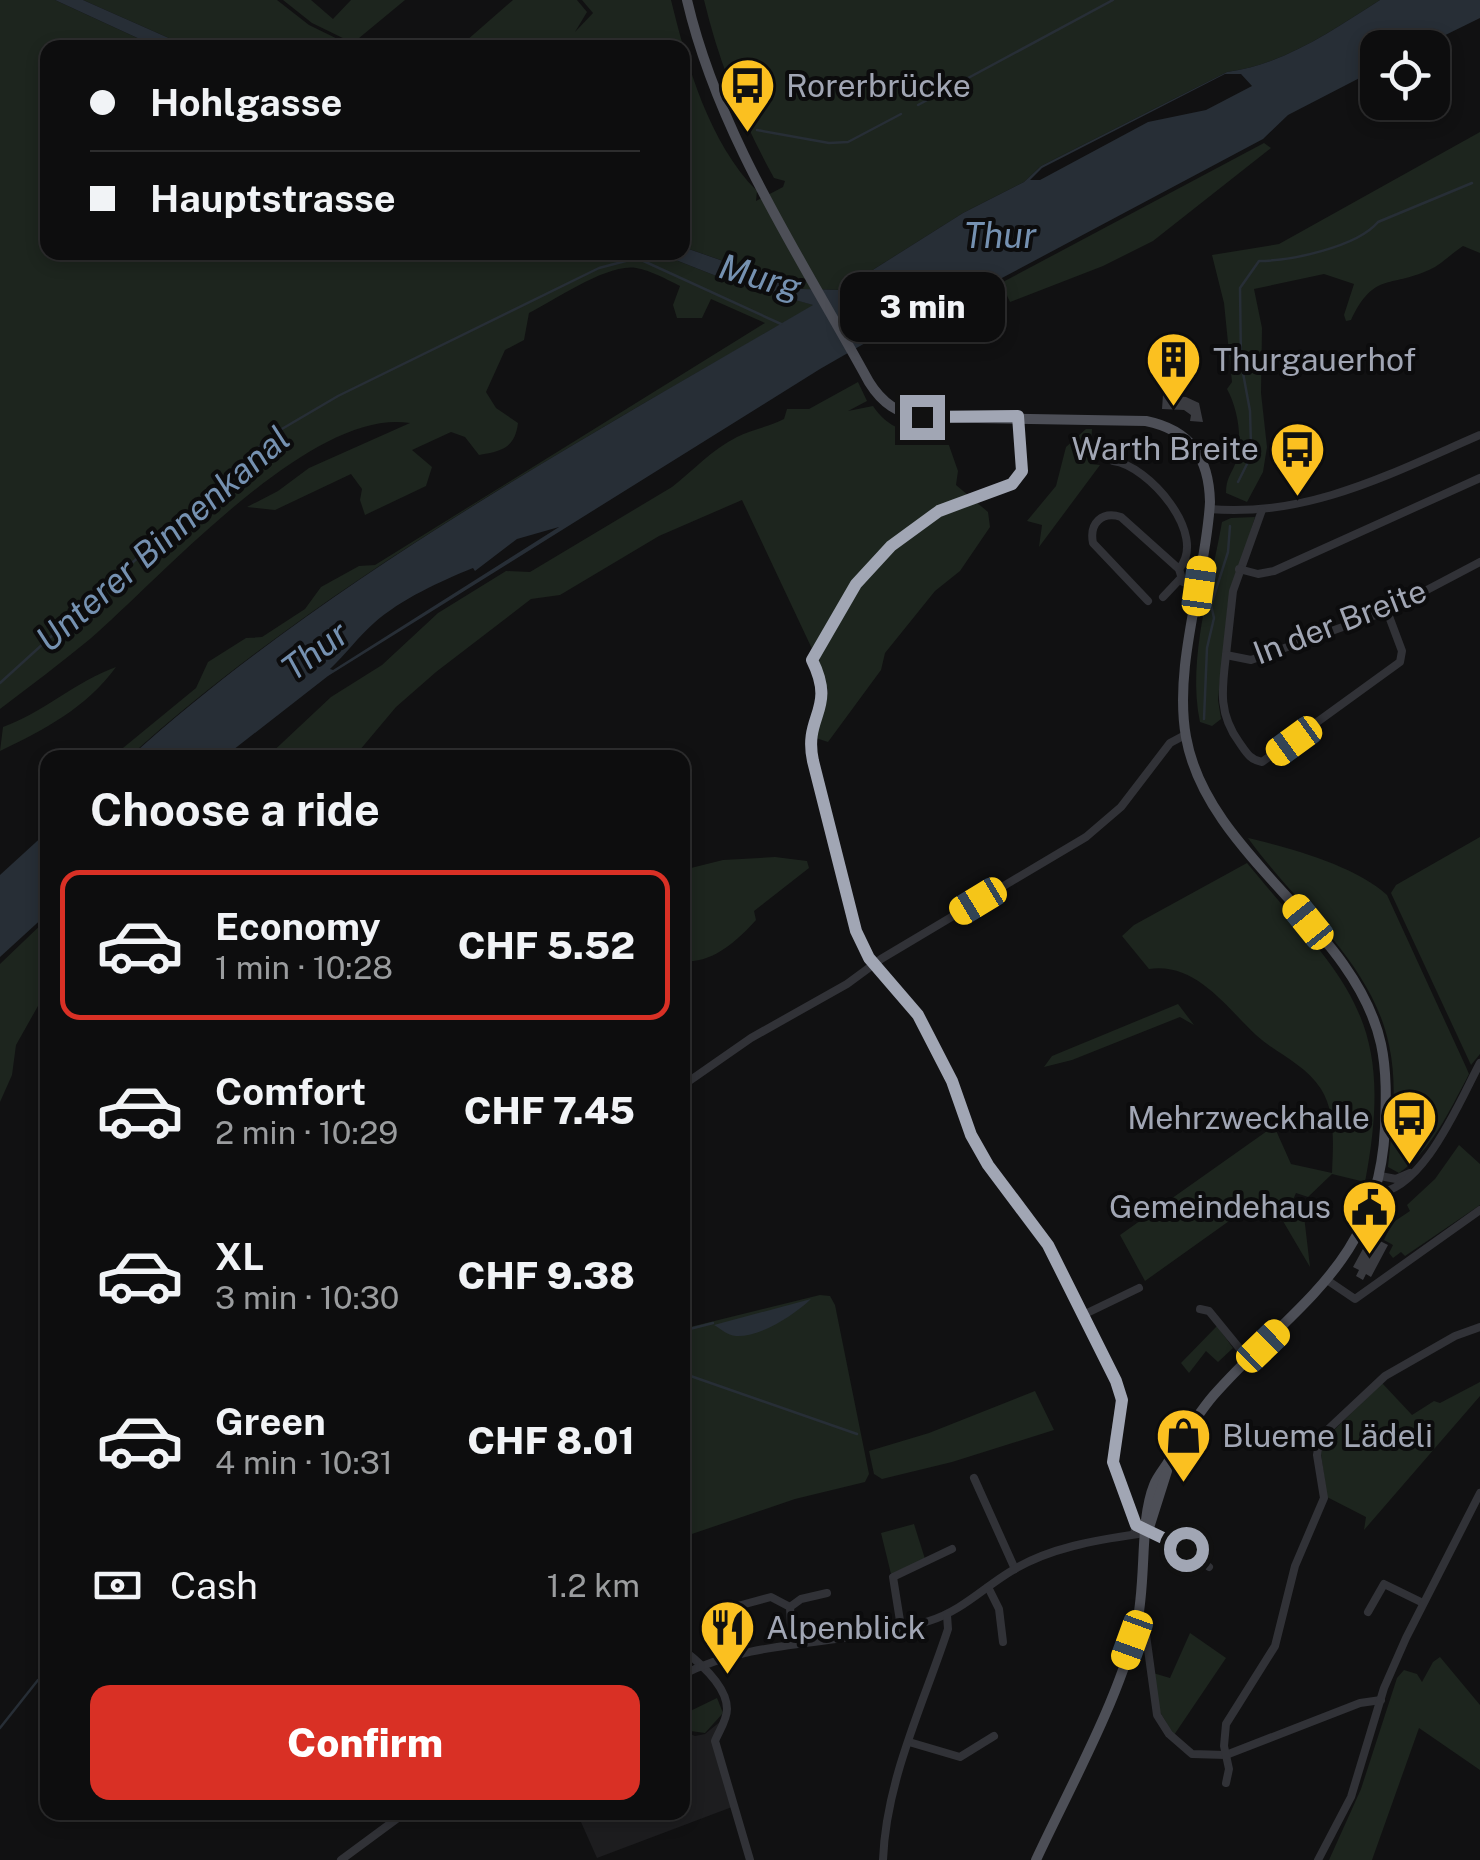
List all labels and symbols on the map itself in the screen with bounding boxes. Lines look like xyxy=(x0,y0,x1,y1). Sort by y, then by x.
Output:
bus stop icon: Rorerbrücke xyxy=(717,56,777,135)
place label: Rorerbrücke xyxy=(786,67,971,104)
water label: Thur xyxy=(964,215,1037,256)
water label: Murg xyxy=(714,245,806,308)
callout: 3 min xyxy=(840,272,1004,342)
building icon: Thurgauerhof xyxy=(1144,330,1204,409)
place label: Thurgauerhof xyxy=(1213,341,1416,378)
route end xyxy=(900,395,945,440)
water label: Unterer Binnenkanal xyxy=(28,417,298,660)
bus stop icon: Warth Breite xyxy=(1268,419,1328,498)
place label: Warth Breite xyxy=(1072,430,1259,467)
car xyxy=(1180,554,1218,618)
street label: In der Breite xyxy=(1248,572,1432,671)
water label: Thur xyxy=(273,612,357,689)
car xyxy=(1261,711,1327,771)
car xyxy=(945,873,1011,929)
car xyxy=(1277,889,1339,955)
bus stop icon: Mehrzweckhalle xyxy=(1379,1088,1439,1167)
place label: Mehrzweckhalle xyxy=(1127,1099,1370,1136)
public building icon: Gemeindehaus xyxy=(1340,1177,1400,1256)
place label: Gemeindehaus xyxy=(1109,1188,1331,1225)
car xyxy=(1231,1314,1295,1378)
shop icon: Blueme Lädeli xyxy=(1153,1406,1213,1485)
place label: Blueme Lädeli xyxy=(1222,1417,1433,1454)
route start xyxy=(1164,1527,1209,1572)
restaurant icon: Alpenblick xyxy=(697,1598,757,1677)
car xyxy=(1108,1607,1156,1673)
place label: Alpenblick xyxy=(766,1609,926,1646)

